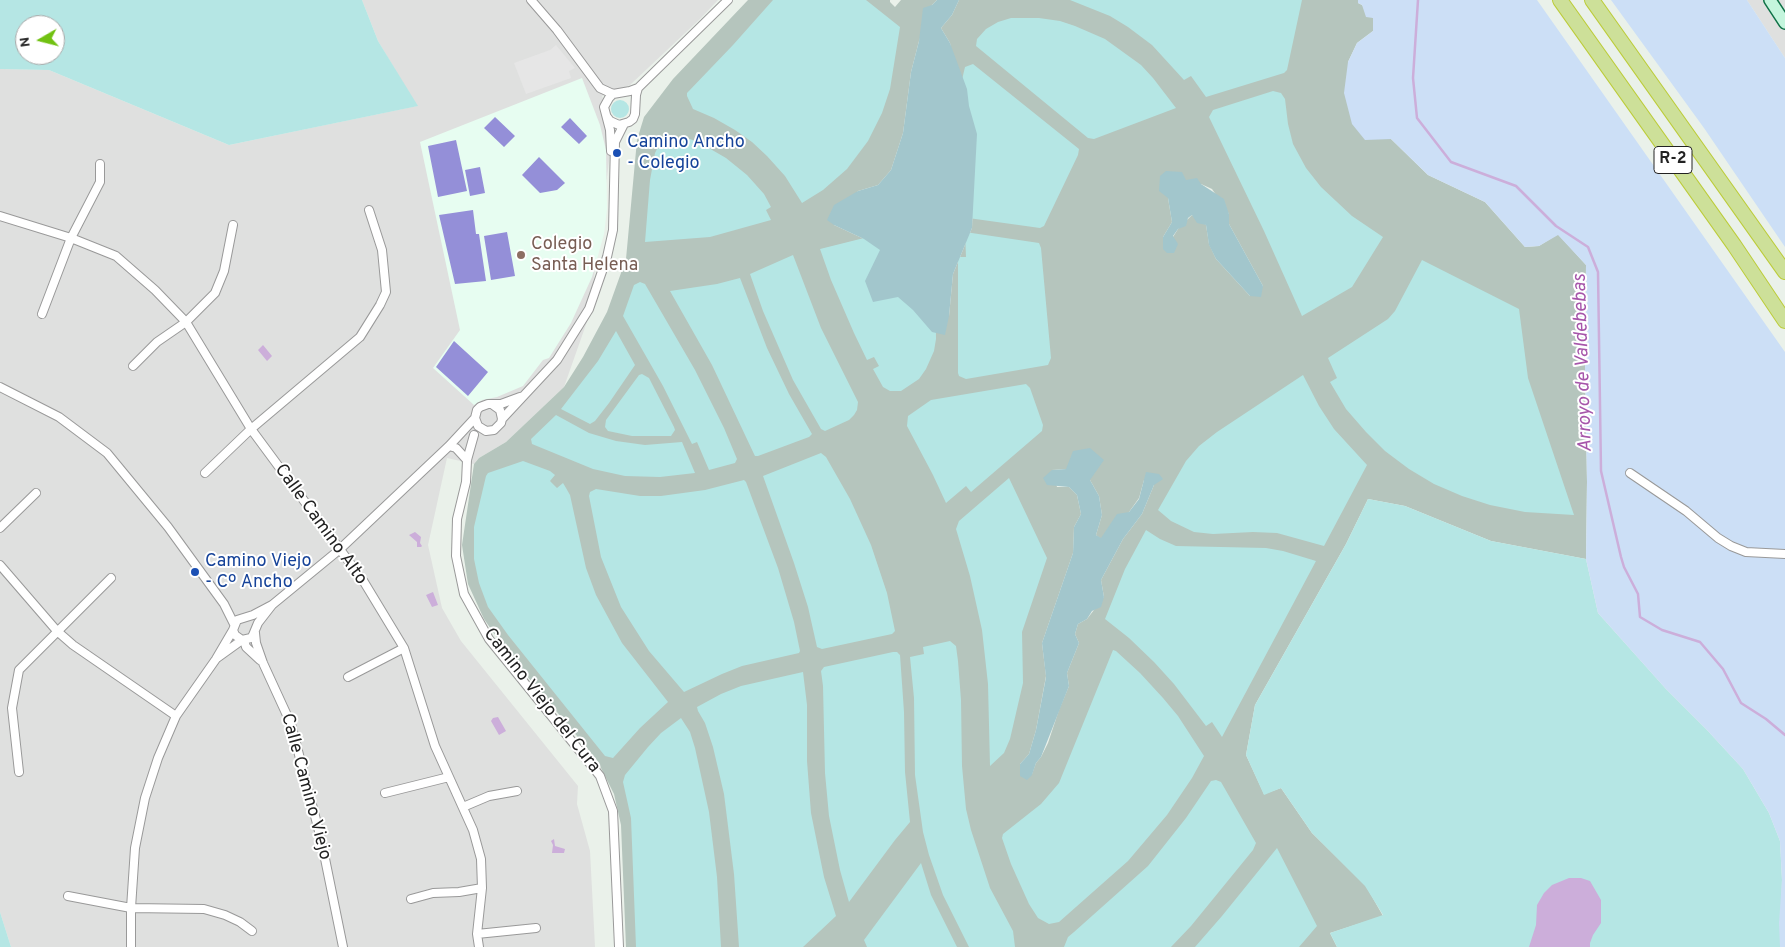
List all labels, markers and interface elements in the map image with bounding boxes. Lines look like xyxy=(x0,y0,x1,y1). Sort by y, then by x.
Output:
north arrow xyxy=(15,15,65,65)
text: N xyxy=(17,36,35,48)
place label: Camino Ancho - Colegio xyxy=(627,132,745,174)
road number: R-2 xyxy=(1654,146,1692,174)
marker: Camino Ancho - Colegio xyxy=(611,147,623,159)
place label: Colegio Santa Helena xyxy=(531,234,638,276)
marker: Colegio Santa Helena xyxy=(515,249,527,261)
water label: Arroyo de Valdebebas xyxy=(1569,273,1599,453)
street label: Calle Camino Alto xyxy=(269,460,371,590)
place label: Camino Viejo - Cº Ancho xyxy=(205,551,311,594)
marker: Camino Viejo - Cº Ancho xyxy=(189,566,201,578)
street label: Camino Viejo del Cura xyxy=(478,624,604,778)
street label: Calle Camino Viejo xyxy=(275,711,335,863)

